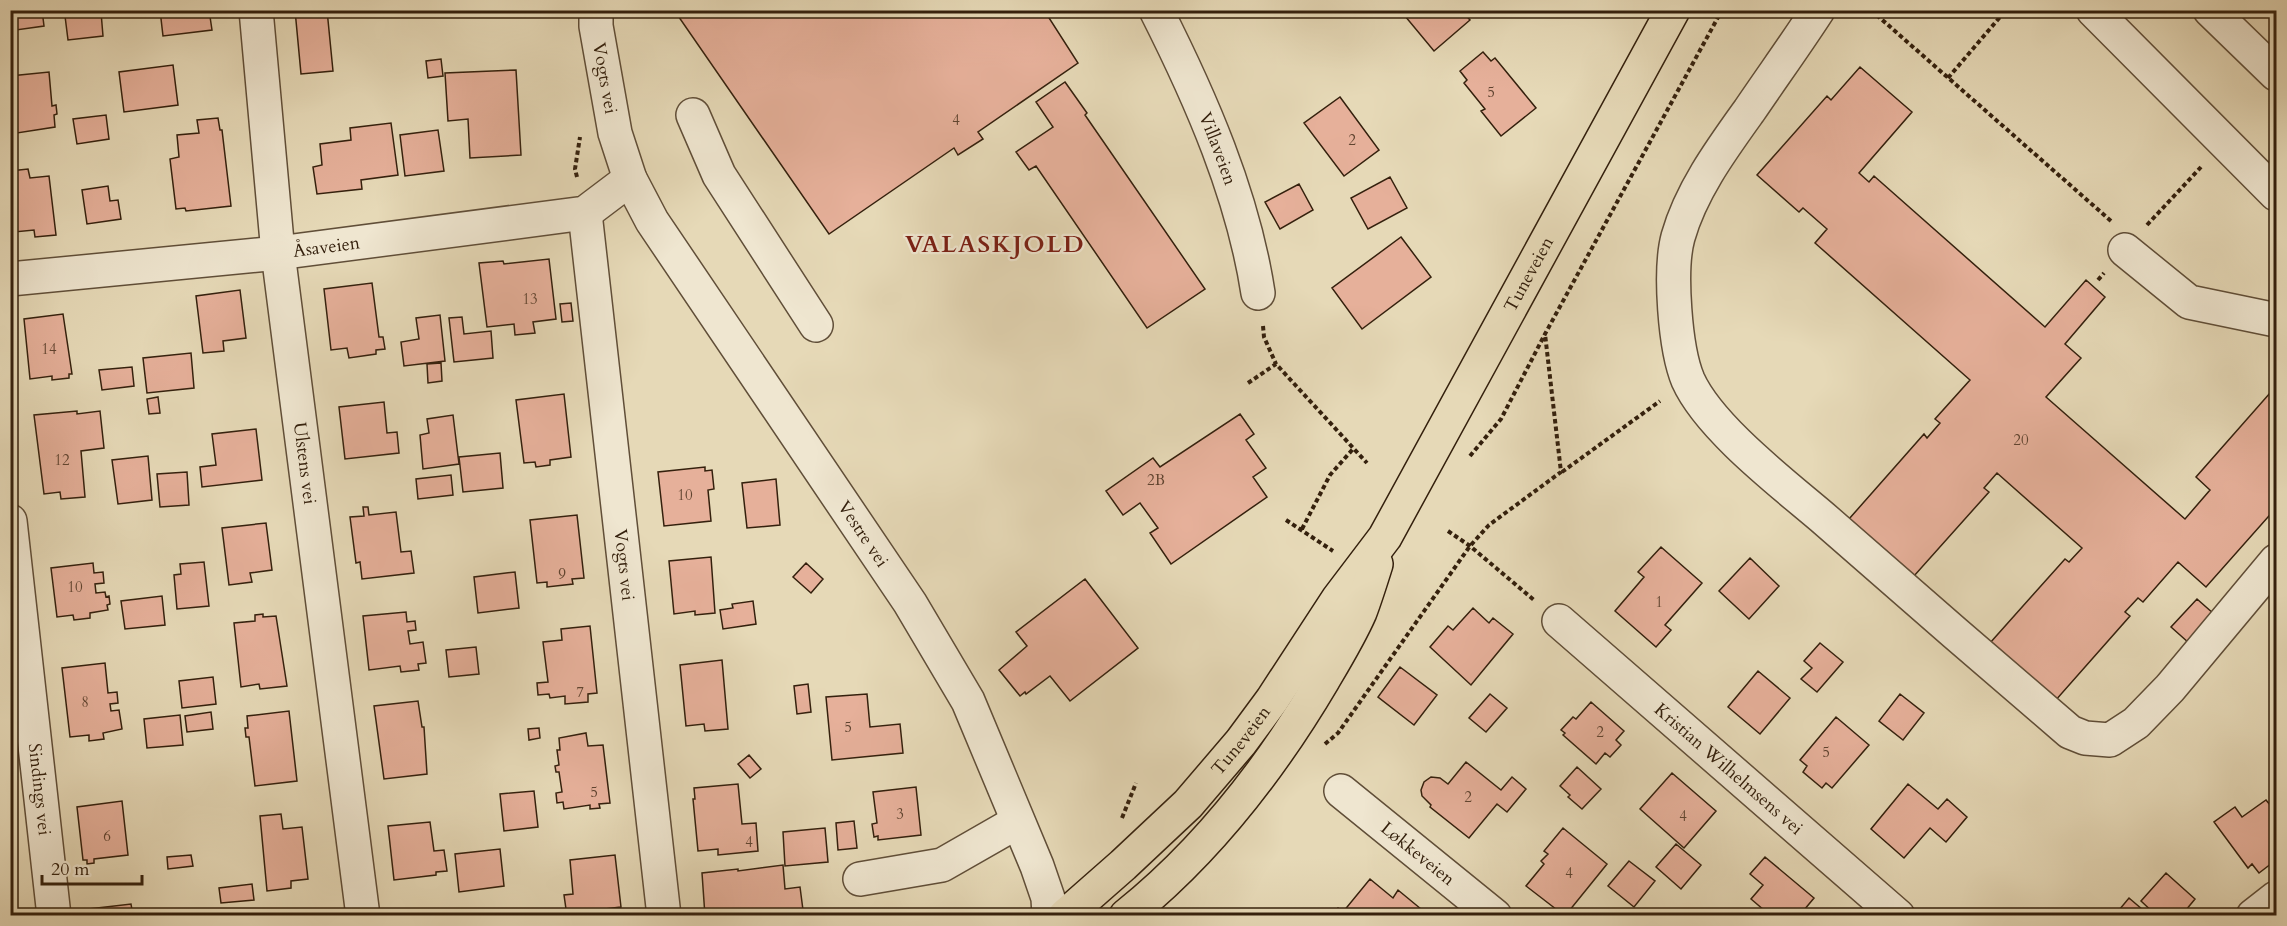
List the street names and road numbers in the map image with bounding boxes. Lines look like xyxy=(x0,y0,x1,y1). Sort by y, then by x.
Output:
street label: Vogts vei xyxy=(587,41,624,116)
street label: Villaveien xyxy=(1193,108,1243,189)
street label: Åsaveien xyxy=(291,230,362,263)
street label: Tuneveien xyxy=(1498,231,1560,316)
street label: Ulstens vei xyxy=(287,421,323,506)
street label: Vestre vei xyxy=(832,496,895,572)
street label: Vogts vei xyxy=(608,528,641,602)
street label: Kristian Wilhelmsens vei xyxy=(1649,697,1809,840)
street label: Tuneveien xyxy=(1205,700,1277,781)
street label: Sindings vei xyxy=(22,742,57,837)
street label: Løkkeveien xyxy=(1375,816,1461,892)

